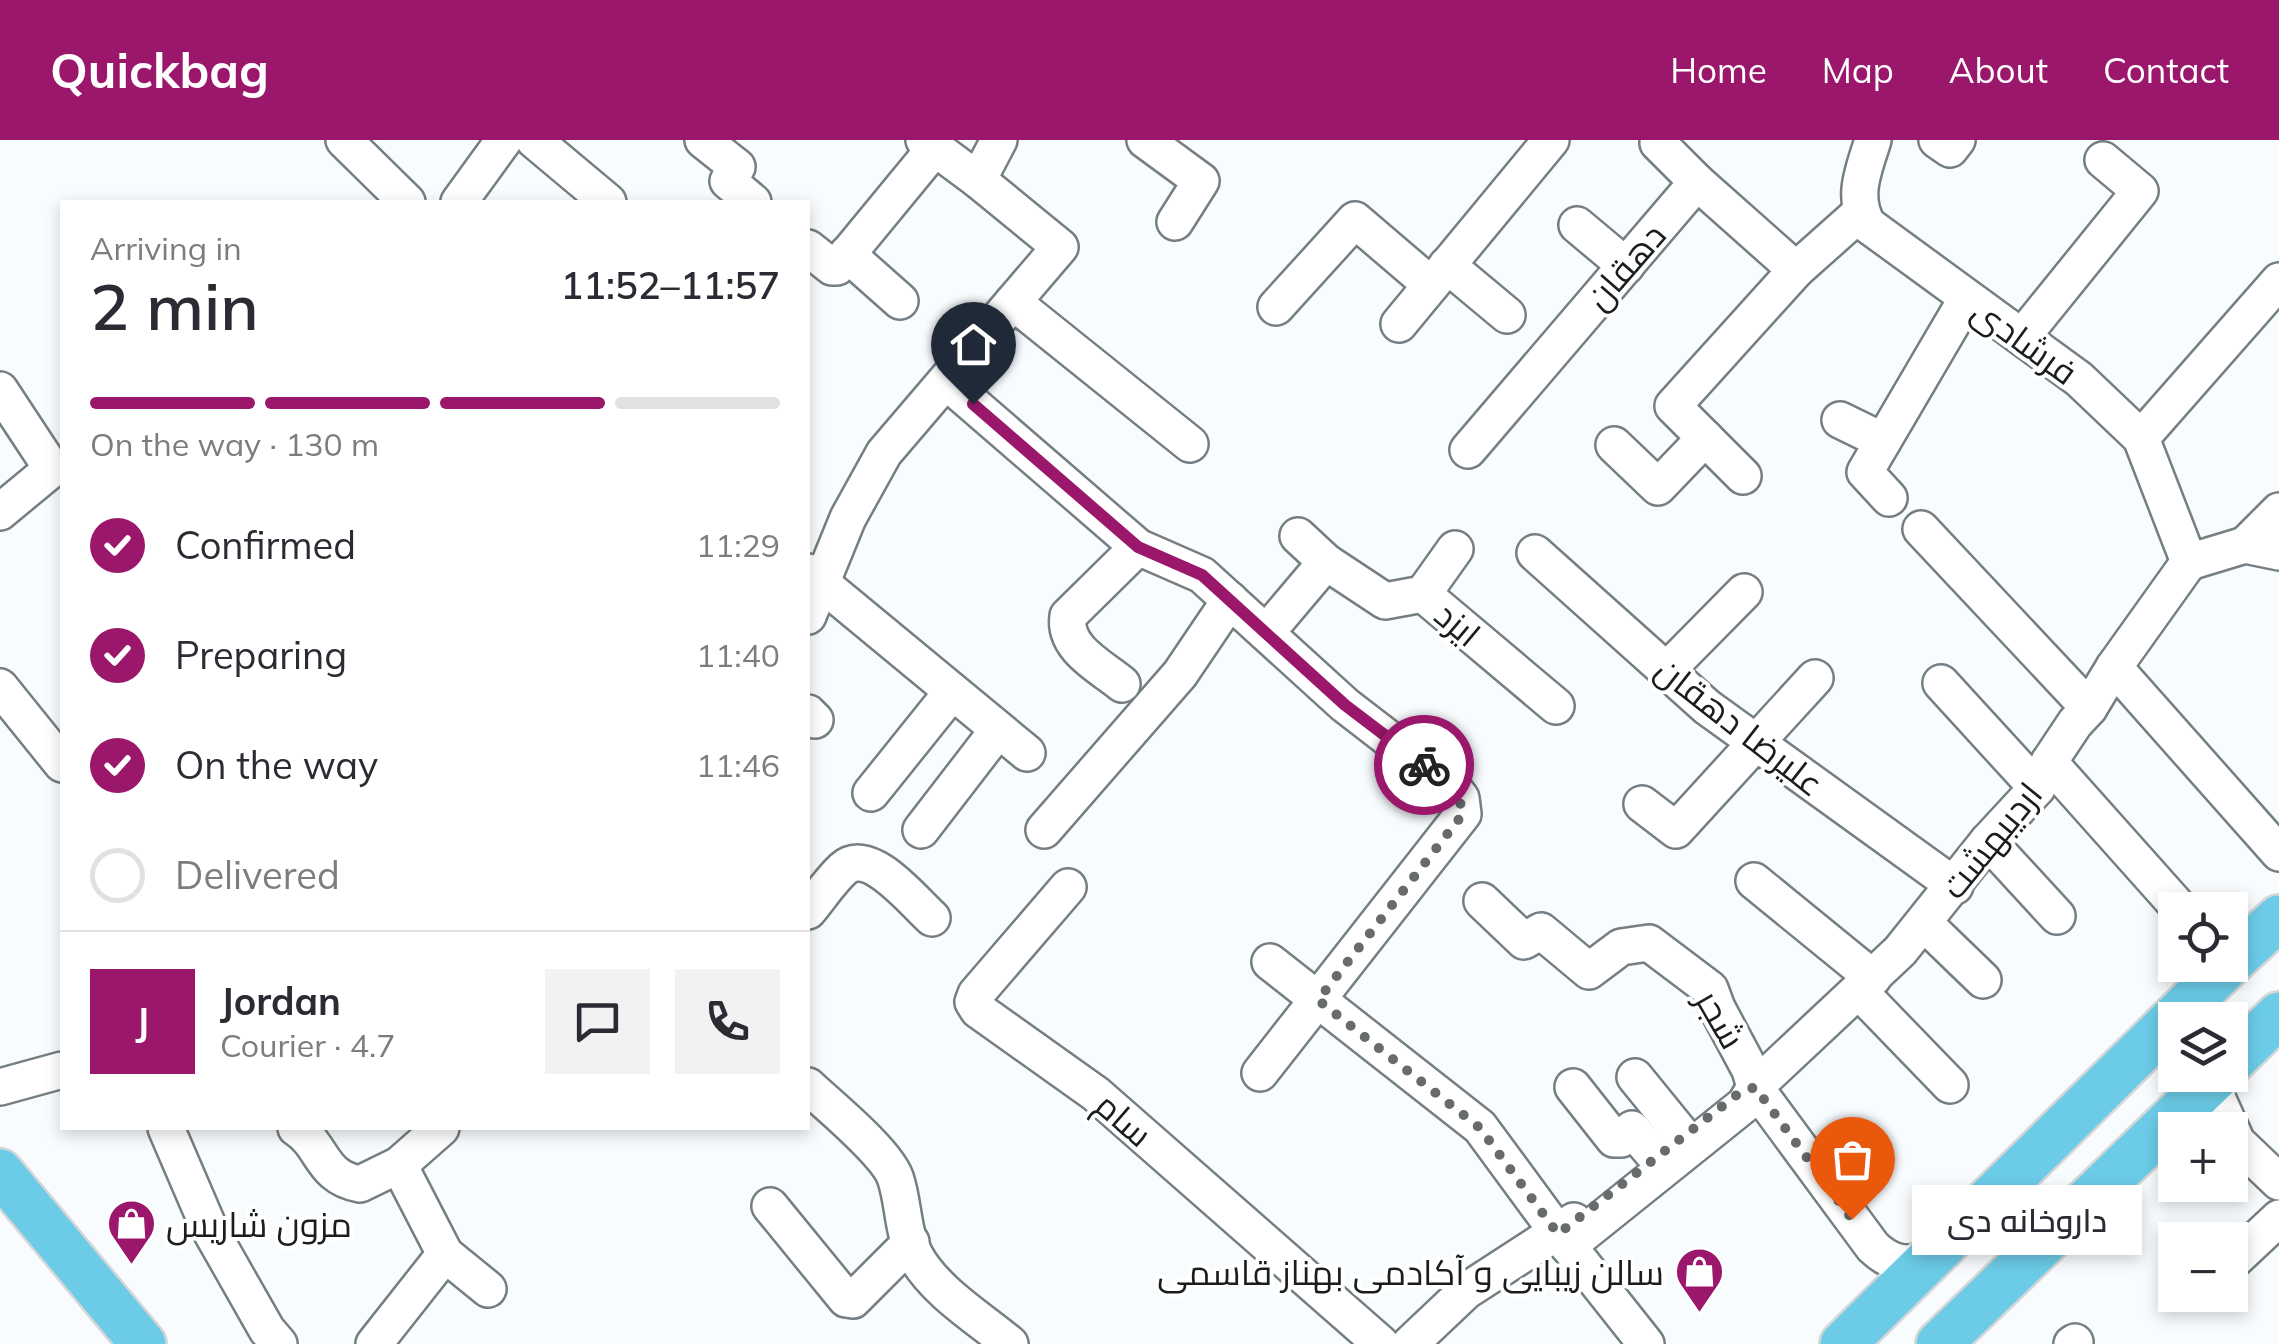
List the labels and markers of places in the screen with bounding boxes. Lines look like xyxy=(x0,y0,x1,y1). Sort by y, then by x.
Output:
pin xyxy=(931,302,1016,405)
pin xyxy=(1810,1117,1895,1220)
callout: داروخانه دی xyxy=(1912,1184,2142,1254)
shop icon: مزون شاریس xyxy=(105,1198,157,1266)
place label: مزون شاریس xyxy=(166,1202,352,1246)
shop icon: سالن زیبایی و آکادمی بهناز قاسمی xyxy=(1673,1246,1725,1314)
place label: سالن زیبایی و آکادمی بهناز قاسمی xyxy=(1157,1250,1664,1294)

